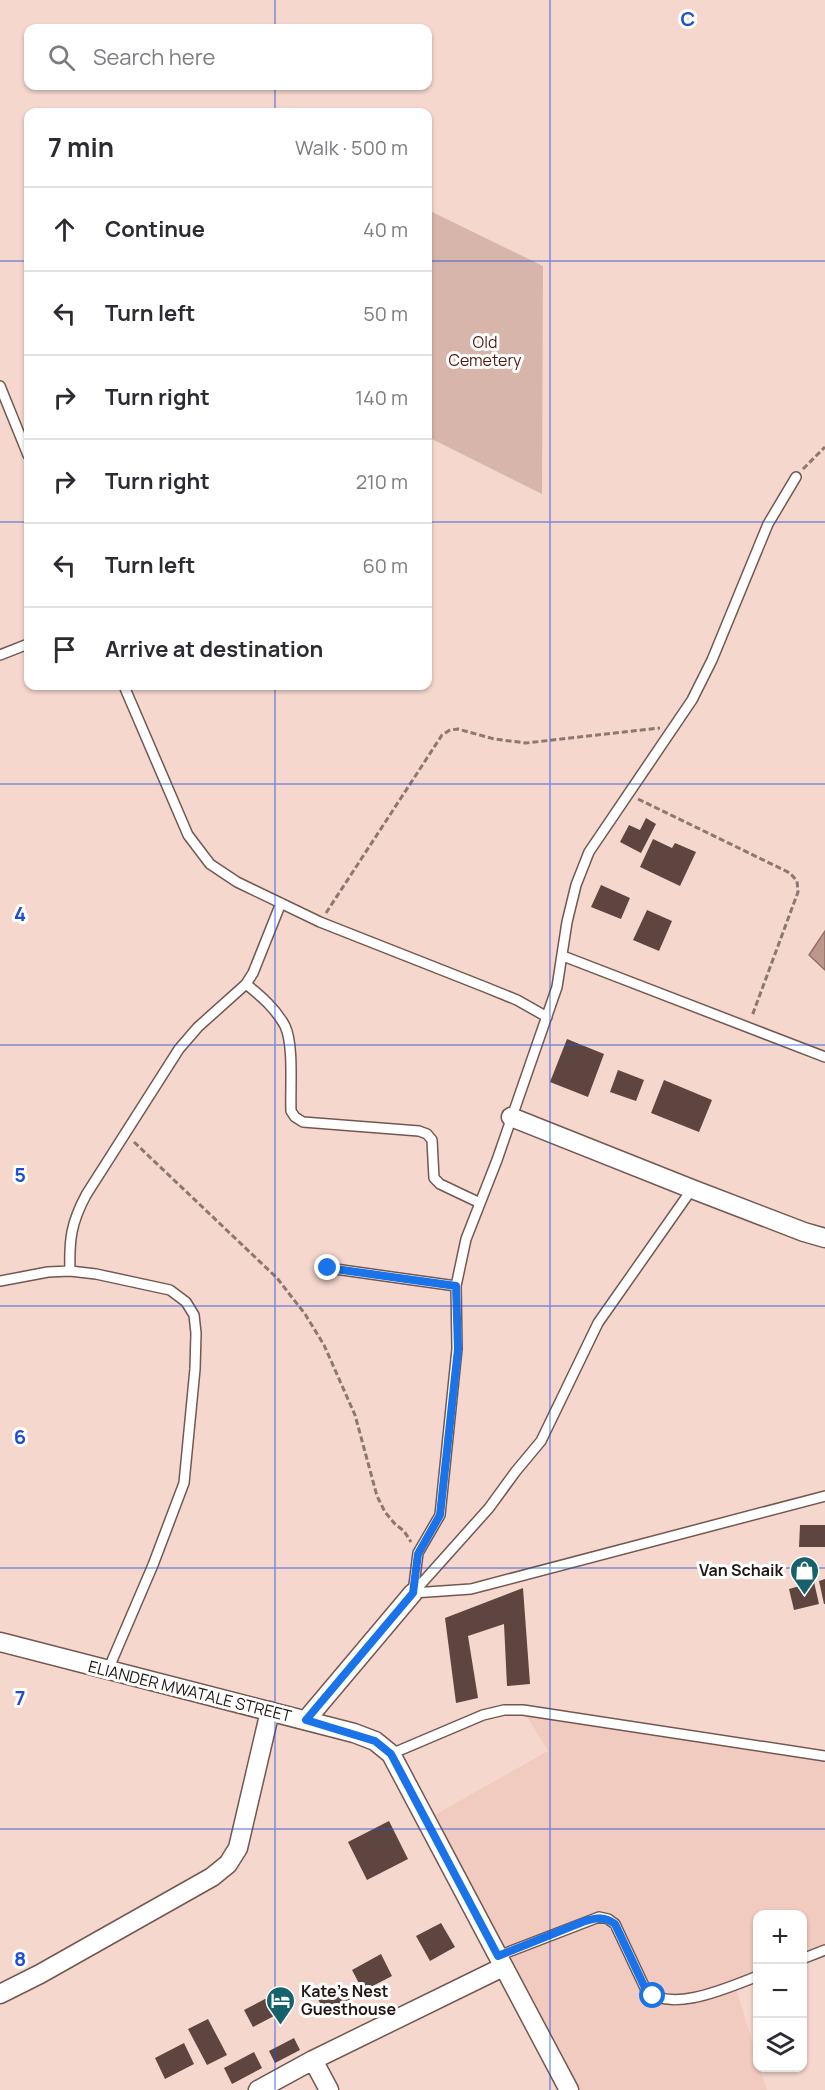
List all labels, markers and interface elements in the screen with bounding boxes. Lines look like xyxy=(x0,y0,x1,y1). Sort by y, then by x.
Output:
text: C xyxy=(681,5,695,32)
search box xyxy=(24,24,432,90)
icon: search xyxy=(45,41,78,74)
text: Search here xyxy=(93,42,215,72)
text: 7 min xyxy=(48,129,114,165)
text: Walk · 500 m xyxy=(295,134,408,161)
icon: ahead xyxy=(48,213,81,246)
text: Continue xyxy=(105,214,205,244)
text: 40 m xyxy=(363,216,408,243)
icon: left xyxy=(48,297,81,330)
text: Turn left xyxy=(105,298,195,328)
text: 50 m xyxy=(363,300,408,327)
park label: Old Cemetery xyxy=(449,331,522,371)
icon: right xyxy=(48,381,81,414)
text: Turn right xyxy=(105,382,210,412)
text: 140 m xyxy=(355,384,408,411)
icon: right xyxy=(48,465,81,498)
text: Turn right xyxy=(105,466,210,496)
text: 210 m xyxy=(356,468,408,495)
icon: left xyxy=(48,549,81,582)
text: Turn left xyxy=(105,550,195,580)
text: 60 m xyxy=(362,552,408,579)
icon: arrive xyxy=(48,633,81,666)
text: Arrive at destination xyxy=(105,634,323,664)
text: 4 xyxy=(14,900,26,927)
text: 5 xyxy=(14,1161,26,1188)
route end xyxy=(314,1254,340,1280)
text: 6 xyxy=(14,1423,26,1450)
shop icon: Van Schaik xyxy=(788,1554,820,1596)
place label: Van Schaik xyxy=(699,1559,783,1581)
street label: ELIANDER MWATALE STREET xyxy=(86,1655,294,1727)
text: 7 xyxy=(15,1684,25,1711)
map controls xyxy=(753,1910,807,2072)
button: + xyxy=(753,1910,807,1964)
text: 8 xyxy=(14,1945,26,1972)
button: − xyxy=(753,1964,807,2018)
place label: Kate's Nest Guesthouse xyxy=(301,1980,397,2020)
route start xyxy=(639,1982,665,2008)
hotel icon: Kate's Nest Guesthouse xyxy=(264,1984,296,2026)
button: layers xyxy=(753,2018,807,2072)

